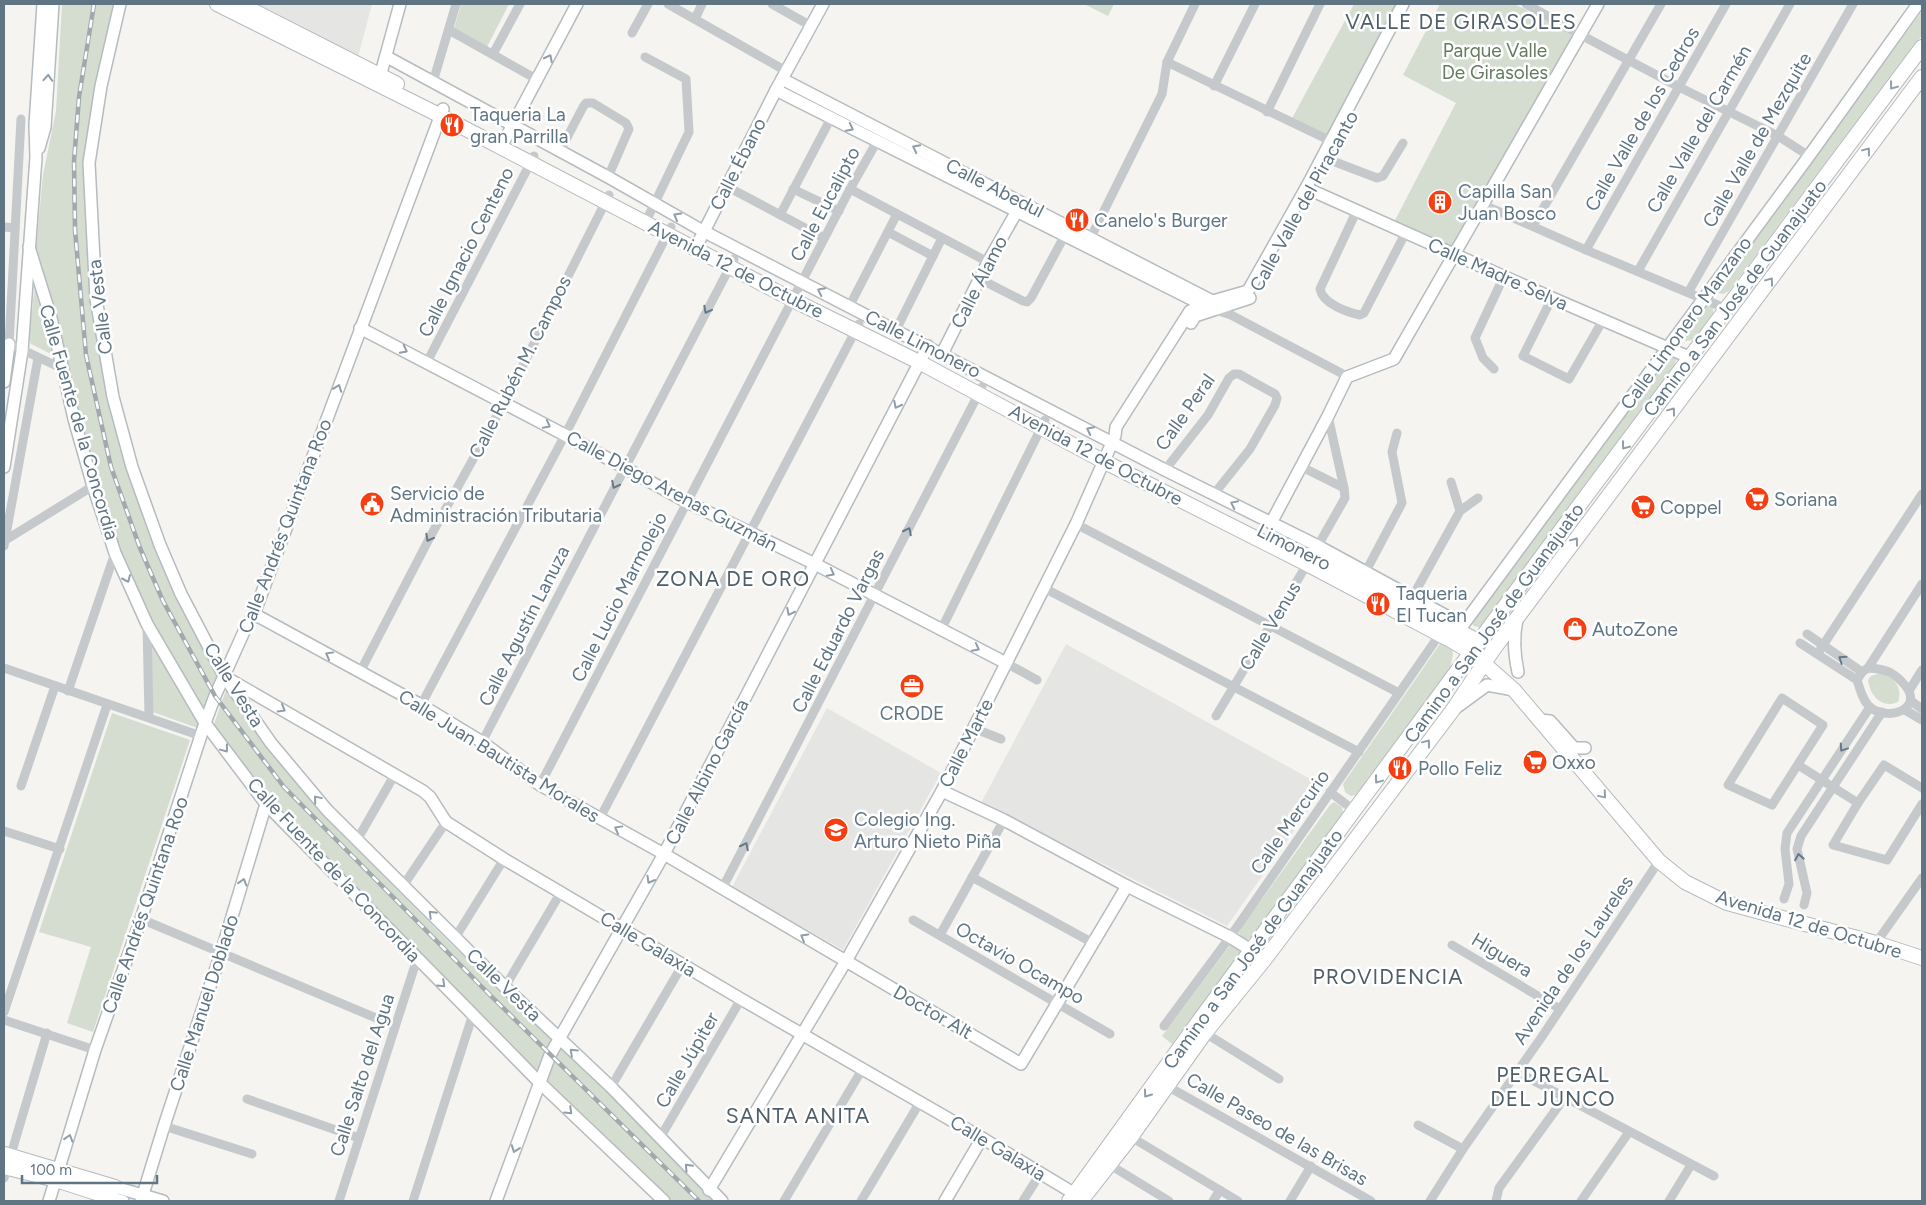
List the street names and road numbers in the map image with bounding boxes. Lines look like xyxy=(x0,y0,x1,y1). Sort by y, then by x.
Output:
street label: Calle Valle de los Cedros xyxy=(1580,23,1704,215)
street label: Calle Valle del Carmén xyxy=(1642,41,1756,217)
street label: Calle Valle de Mezquite xyxy=(1698,49,1816,231)
street label: Calle Valle del Piracanto xyxy=(1245,107,1363,295)
street label: Calle Ébano xyxy=(705,114,771,214)
street label: Calle Eucalipto xyxy=(785,143,865,265)
street label: Calle Abedul xyxy=(942,153,1048,223)
street label: Calle Ignacio Centeno xyxy=(413,163,519,341)
street label: Camino a San José de Guanajuato xyxy=(1638,175,1832,421)
street label: Avenida 12 de Octubre xyxy=(645,215,827,323)
street label: Calle Álamo xyxy=(946,232,1012,332)
street label: Calle Limonero Manzano xyxy=(1615,232,1757,414)
street label: Calle Madre Selva xyxy=(1424,233,1572,315)
street label: Calle Vesta xyxy=(83,258,117,356)
street label: Calle Rubén M. Campos xyxy=(464,272,576,462)
street label: Calle Fuente de la Concordia xyxy=(34,302,124,542)
street label: Calle Limonero xyxy=(861,305,985,383)
street label: Calle Peral xyxy=(1150,369,1220,455)
street label: Avenida 12 de Octubre xyxy=(1005,399,1187,511)
street label: Calle Andrés Quintana Roo xyxy=(233,415,337,637)
street label: Calle Diego Arenas Guzmán xyxy=(562,425,782,557)
street label: Camino a San José de Guanajuato xyxy=(1399,499,1589,747)
street label: Calle Lucio Marmolejo xyxy=(566,508,672,686)
street label: Limonero xyxy=(1253,519,1335,575)
street label: Calle Agustín Lanuza xyxy=(474,542,574,710)
street label: Calle Eduardo Vargas xyxy=(787,545,889,717)
street label: Calle Venus xyxy=(1234,577,1306,675)
street label: Calle Vesta xyxy=(199,639,269,731)
street label: Calle Juan Bautista Morales xyxy=(394,685,604,827)
street label: Calle Albino García xyxy=(660,695,754,849)
street label: Calle Marte xyxy=(934,695,998,791)
street label: Calle Mercurio xyxy=(1245,765,1335,879)
street label: Calle Fuente de la Concordia xyxy=(242,773,426,967)
street label: Calle Andrés Quintana Roo xyxy=(97,793,193,1017)
street label: Camino a San José de Guanajuato xyxy=(1158,825,1348,1073)
street label: Avenida de los Laureles xyxy=(1508,871,1638,1049)
street label: Avenida 12 de Octubre xyxy=(1713,885,1905,963)
street label: Calle Galaxia xyxy=(596,906,700,982)
street label: Calle Manuel Doblado xyxy=(165,912,243,1094)
street label: Octavio Ocampo xyxy=(952,917,1088,1009)
street label: Higuera xyxy=(1467,928,1537,982)
street label: Calle Vesta xyxy=(462,944,546,1026)
street label: Doctor Alt xyxy=(889,980,977,1044)
street label: Calle Salto del Agua xyxy=(325,991,399,1159)
street label: Calle Júpiter xyxy=(650,1008,724,1112)
street label: Calle Paseo de las Brisas xyxy=(1182,1068,1372,1190)
street label: Calle Galaxia xyxy=(946,1110,1050,1186)

